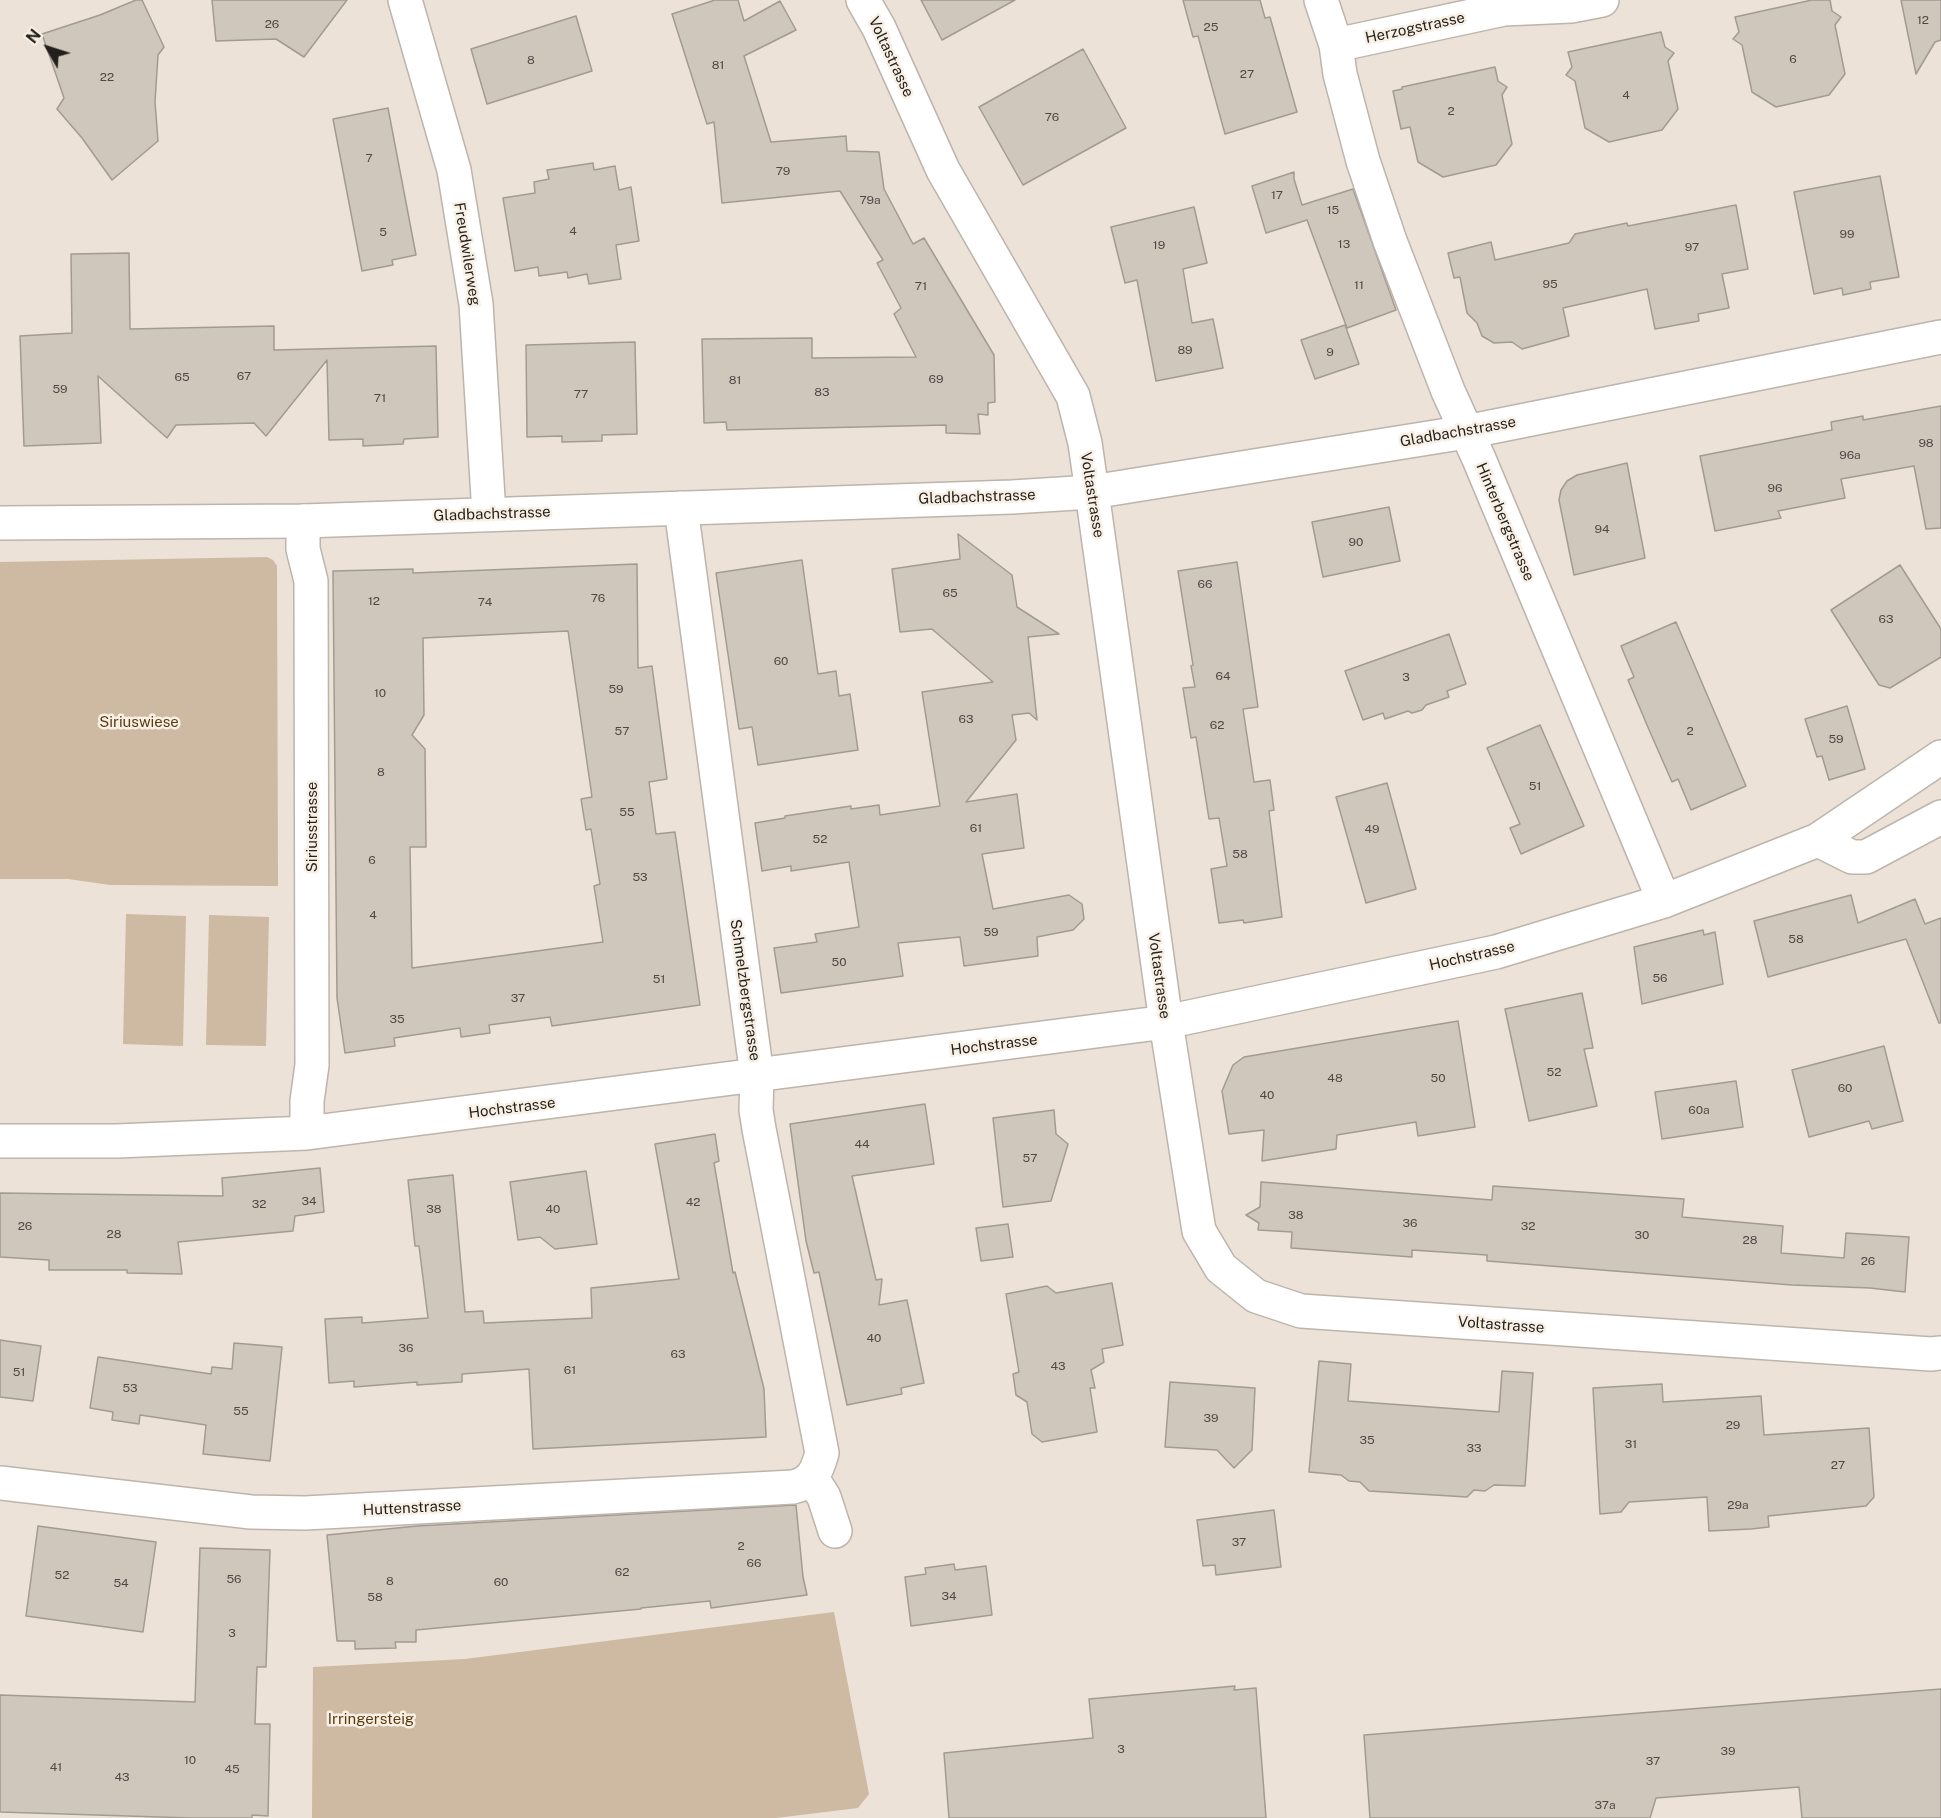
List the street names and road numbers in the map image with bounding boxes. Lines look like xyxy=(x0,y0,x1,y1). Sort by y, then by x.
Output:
street label: Herzogstrasse xyxy=(1364,9,1466,47)
street label: Voltastrasse xyxy=(865,14,917,100)
street label: Freudwilerweg xyxy=(450,201,484,307)
street label: Gladbachstrasse xyxy=(1399,413,1517,451)
street label: Voltastrasse xyxy=(1076,451,1108,539)
street label: Hinterbergstrasse xyxy=(1472,460,1538,584)
street label: Gladbachstrasse xyxy=(918,486,1036,508)
street label: Gladbachstrasse xyxy=(433,503,551,525)
street label: Siriusstrasse xyxy=(303,782,321,872)
street label: Schmelzbergstrasse xyxy=(726,918,764,1062)
street label: Voltastrasse xyxy=(1144,932,1174,1020)
street label: Hochstrasse xyxy=(1427,937,1517,975)
street label: Hochstrasse xyxy=(950,1031,1038,1059)
street label: Hochstrasse xyxy=(468,1094,556,1122)
street label: Voltastrasse xyxy=(1457,1313,1545,1337)
street label: Huttenstrasse xyxy=(362,1496,462,1520)

